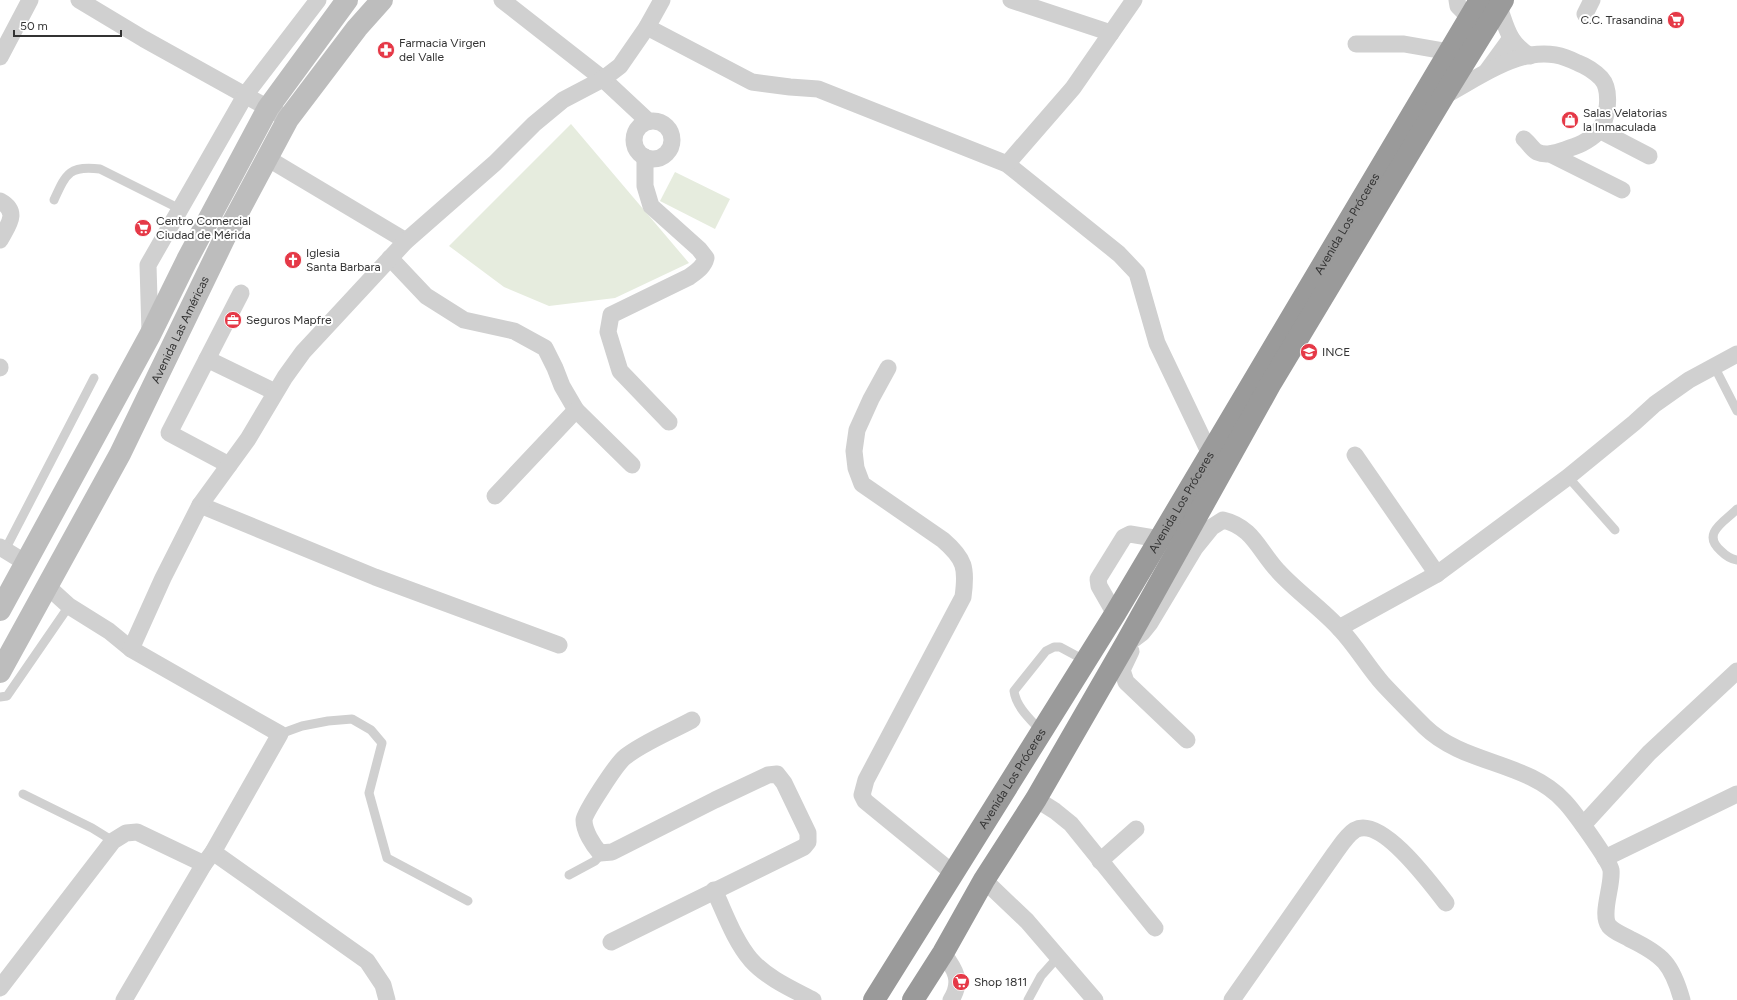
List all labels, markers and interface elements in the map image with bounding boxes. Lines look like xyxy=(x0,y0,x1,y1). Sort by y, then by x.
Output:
supermarket icon: C.C. Trasandina xyxy=(1666,10,1686,30)
scale bar xyxy=(14,12,121,38)
place label: C.C. Trasandina xyxy=(1580,13,1663,27)
text: 50 m xyxy=(20,19,48,33)
place label: Farmacia Virgen del Valle xyxy=(399,36,486,64)
pharmacy icon: Farmacia Virgen del Valle xyxy=(376,40,396,60)
place label: Salas Velatorias la Inmaculada xyxy=(1583,106,1667,134)
shop icon: Salas Velatorias la Inmaculada xyxy=(1560,110,1580,130)
street label: Avenida Los Próceres xyxy=(1311,170,1383,277)
place label: Centro Comercial Ciudad de Mérida xyxy=(156,214,251,242)
supermarket icon: Centro Comercial Ciudad de Mérida xyxy=(133,218,153,238)
place label: Iglesia Santa Barbara xyxy=(306,246,381,274)
church icon: Iglesia Santa Barbara xyxy=(283,250,303,270)
street label: Avenida Las Américas xyxy=(148,273,212,385)
office icon: Seguros Mapfre xyxy=(223,310,243,330)
place label: Seguros Mapfre xyxy=(246,313,332,327)
school or university icon: INCE xyxy=(1299,342,1319,362)
place label: INCE xyxy=(1322,345,1350,359)
street label: Avenida Los Próceres xyxy=(1146,449,1217,555)
street label: Avenida Los Próceres xyxy=(976,726,1049,831)
supermarket icon: Shop 1811 xyxy=(951,972,971,992)
place label: Shop 1811 xyxy=(974,975,1027,989)

